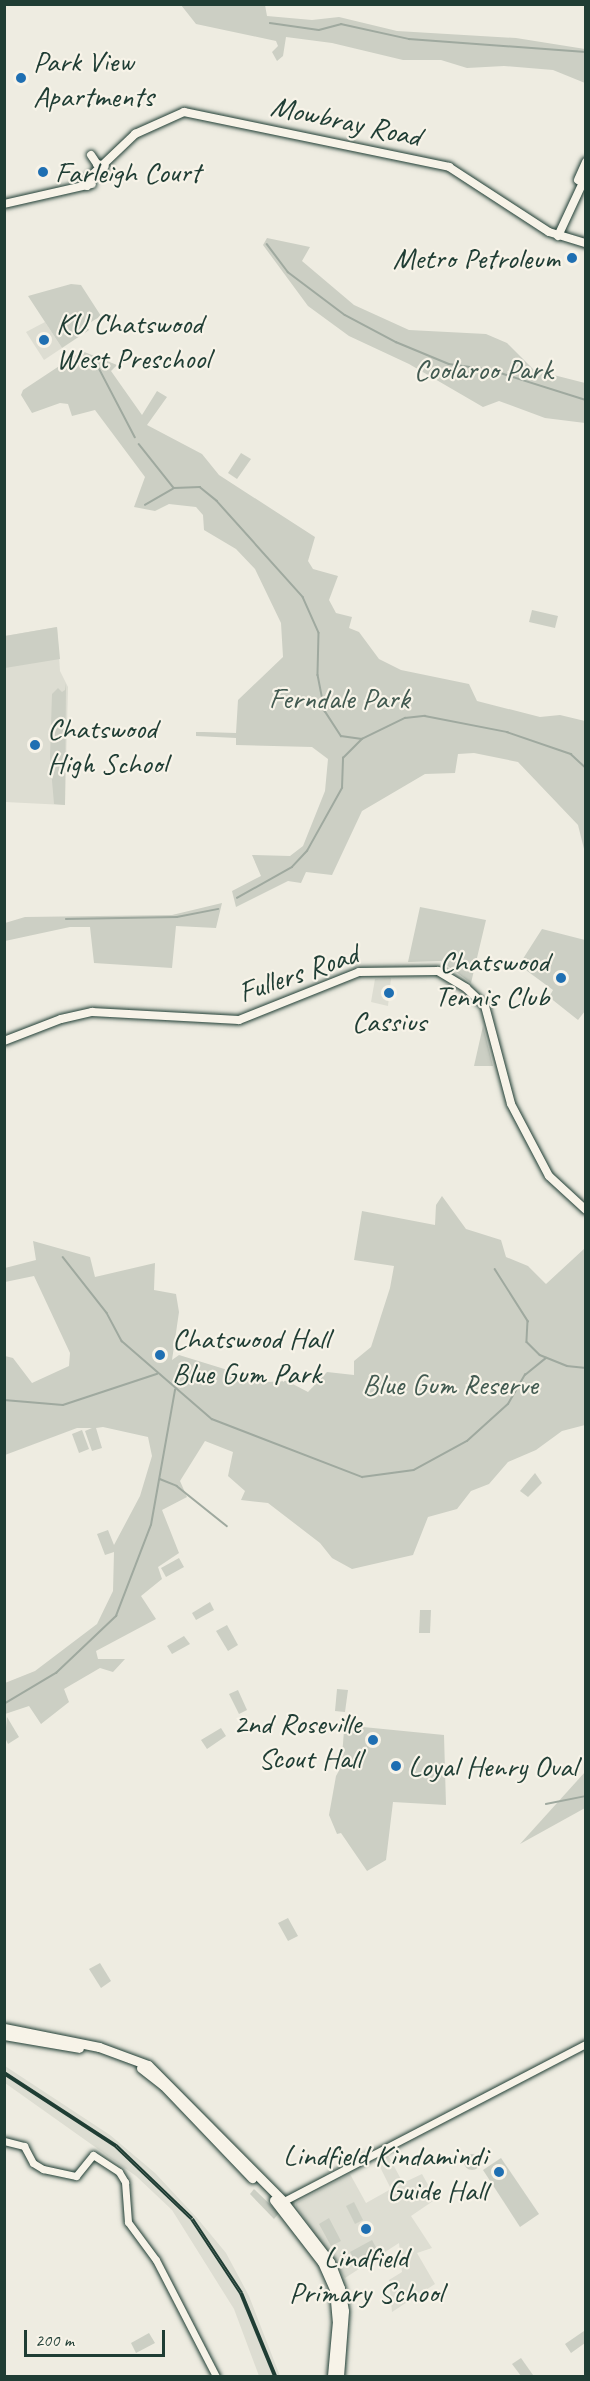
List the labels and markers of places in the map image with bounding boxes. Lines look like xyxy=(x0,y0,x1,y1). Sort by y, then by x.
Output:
place label: Park View Apartments xyxy=(33,43,153,113)
marker: Park View Apartments xyxy=(14,71,28,85)
place label: Farleigh Court xyxy=(55,154,200,190)
marker: Farleigh Court xyxy=(36,165,50,179)
place label: Metro Petroleum xyxy=(393,240,560,276)
marker: Metro Petroleum xyxy=(565,251,579,265)
place label: KU Chatswood West Preschool xyxy=(56,305,211,376)
marker: KU Chatswood West Preschool xyxy=(37,333,51,347)
place label: Chatswood High School xyxy=(47,710,166,780)
marker: Chatswood High School xyxy=(28,738,42,752)
place label: Chatswood Tennis Club xyxy=(435,943,549,1014)
marker: Chatswood Tennis Club xyxy=(554,971,568,985)
marker: Cassius xyxy=(382,986,396,1000)
place label: Cassius xyxy=(352,1003,426,1039)
place label: Chatswood Hall Blue Gum Park xyxy=(172,1320,329,1390)
marker: Chatswood Hall Blue Gum Park xyxy=(153,1348,167,1362)
place label: 2nd Roseville Scout Hall xyxy=(233,1705,361,1776)
marker: 2nd Roseville Scout Hall xyxy=(366,1733,380,1747)
place label: Loyal Henry Oval xyxy=(408,1748,578,1784)
marker: Loyal Henry Oval xyxy=(389,1759,403,1773)
place label: Lindfield Kindamindi Guide Hall xyxy=(284,2137,487,2208)
marker: Lindfield Kindamindi Guide Hall xyxy=(492,2165,506,2179)
marker: Lindfield Primary School xyxy=(359,2222,373,2236)
place label: Lindfield Primary School xyxy=(289,2239,443,2310)

